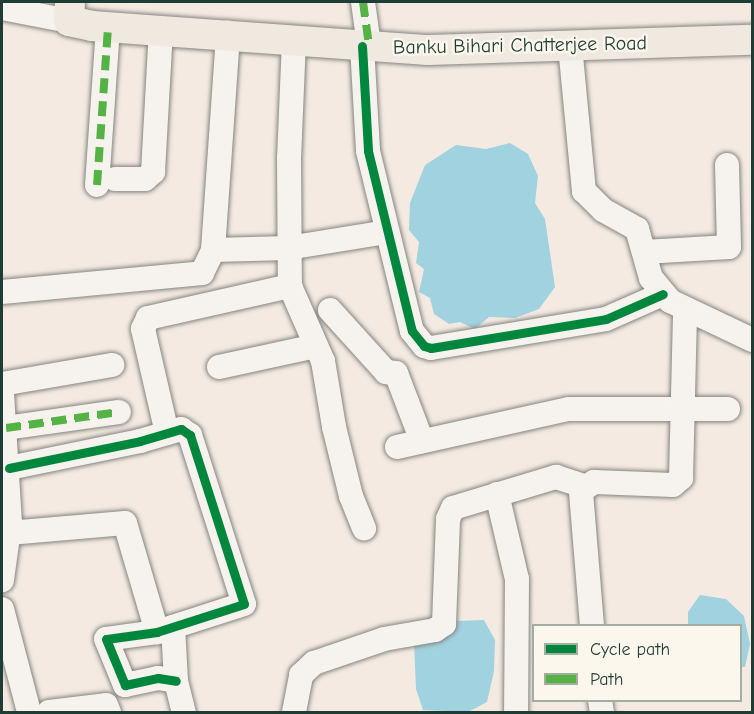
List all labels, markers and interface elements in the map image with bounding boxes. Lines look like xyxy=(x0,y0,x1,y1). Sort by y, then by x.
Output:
street label: Banku Bihari Chatterjee Road xyxy=(393,31,647,59)
legend xyxy=(532,624,742,702)
text: Cycle path xyxy=(590,639,670,660)
text: Path xyxy=(590,669,623,690)

